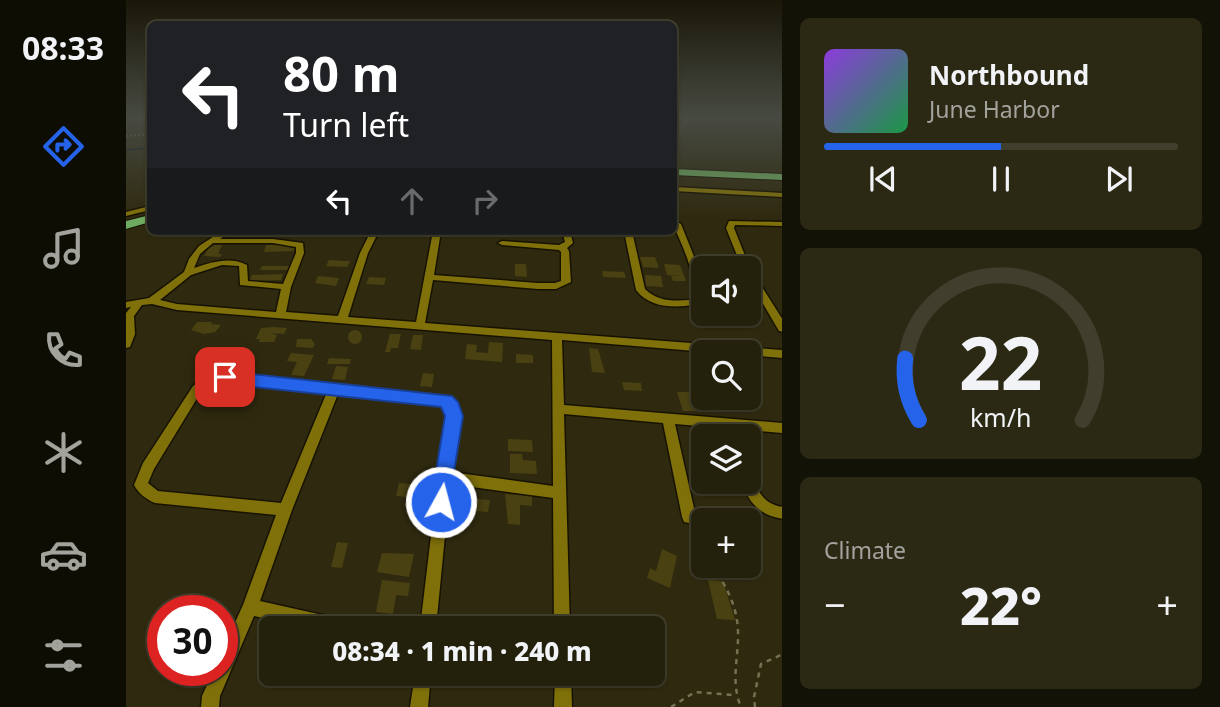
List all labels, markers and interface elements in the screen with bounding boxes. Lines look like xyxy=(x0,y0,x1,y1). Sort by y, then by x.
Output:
text: 08:33 xyxy=(22,26,104,69)
text: 80 m xyxy=(283,40,400,106)
icon: left xyxy=(168,49,259,140)
text: Northbound xyxy=(929,57,1089,93)
text: June Harbor xyxy=(929,93,1060,125)
text: Turn left xyxy=(283,103,409,146)
icon: directions xyxy=(39,122,88,171)
icon: previous xyxy=(864,160,902,198)
icon: pause xyxy=(982,160,1020,198)
icon: next xyxy=(1100,160,1138,198)
icon: left xyxy=(320,182,358,220)
icon: ahead xyxy=(393,182,431,220)
icon: right xyxy=(466,182,504,220)
icon: music xyxy=(39,224,88,273)
map controls xyxy=(691,256,761,578)
button: sound xyxy=(691,256,761,326)
text: 22 xyxy=(959,312,1043,411)
icon: phone xyxy=(39,326,88,375)
button: search xyxy=(691,340,761,410)
pin xyxy=(195,347,255,407)
icon: arrive xyxy=(206,358,244,396)
text: km/h xyxy=(970,399,1032,433)
button: layers xyxy=(691,424,761,494)
icon: climate xyxy=(39,428,88,477)
position arrow xyxy=(404,465,478,539)
button: + xyxy=(691,508,761,578)
icon: car xyxy=(39,530,88,579)
text: Climate xyxy=(824,534,906,566)
text: 22° xyxy=(960,569,1042,640)
text: − xyxy=(824,578,846,630)
text: + xyxy=(1156,578,1178,630)
speed limit sign: 30 xyxy=(147,595,238,686)
icon: filters xyxy=(39,631,88,680)
text: 08:34 · 1 min · 240 m xyxy=(332,633,592,669)

